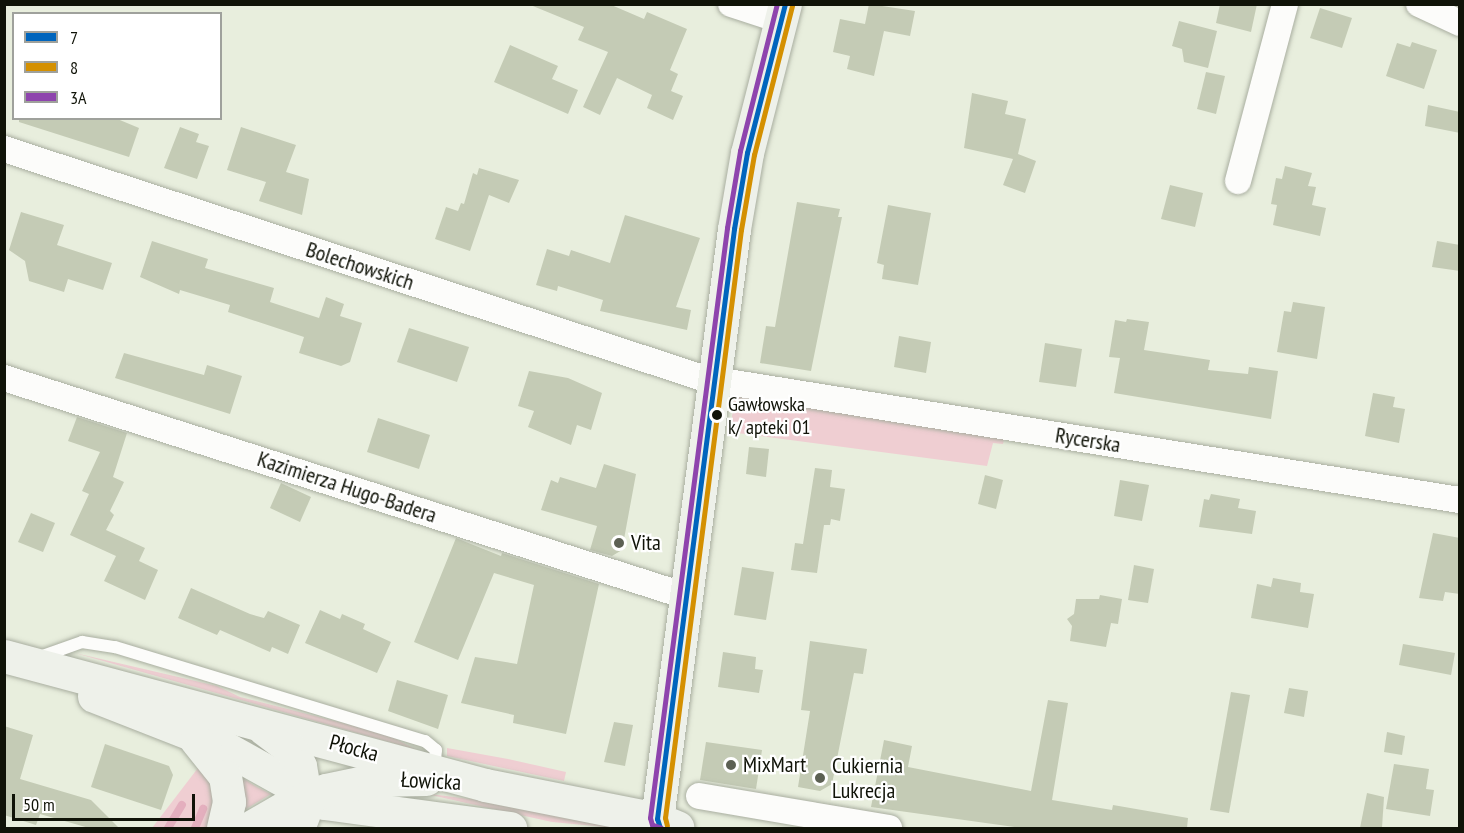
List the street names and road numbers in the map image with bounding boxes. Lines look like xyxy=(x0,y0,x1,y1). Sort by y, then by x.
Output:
street label: Bolechowskich xyxy=(303,236,417,296)
street label: Rycerska xyxy=(1054,422,1122,458)
street label: Kazimierza Hugo-Badera xyxy=(254,446,440,528)
street label: Płocka xyxy=(327,729,381,767)
street label: Łowicka xyxy=(400,766,462,796)

